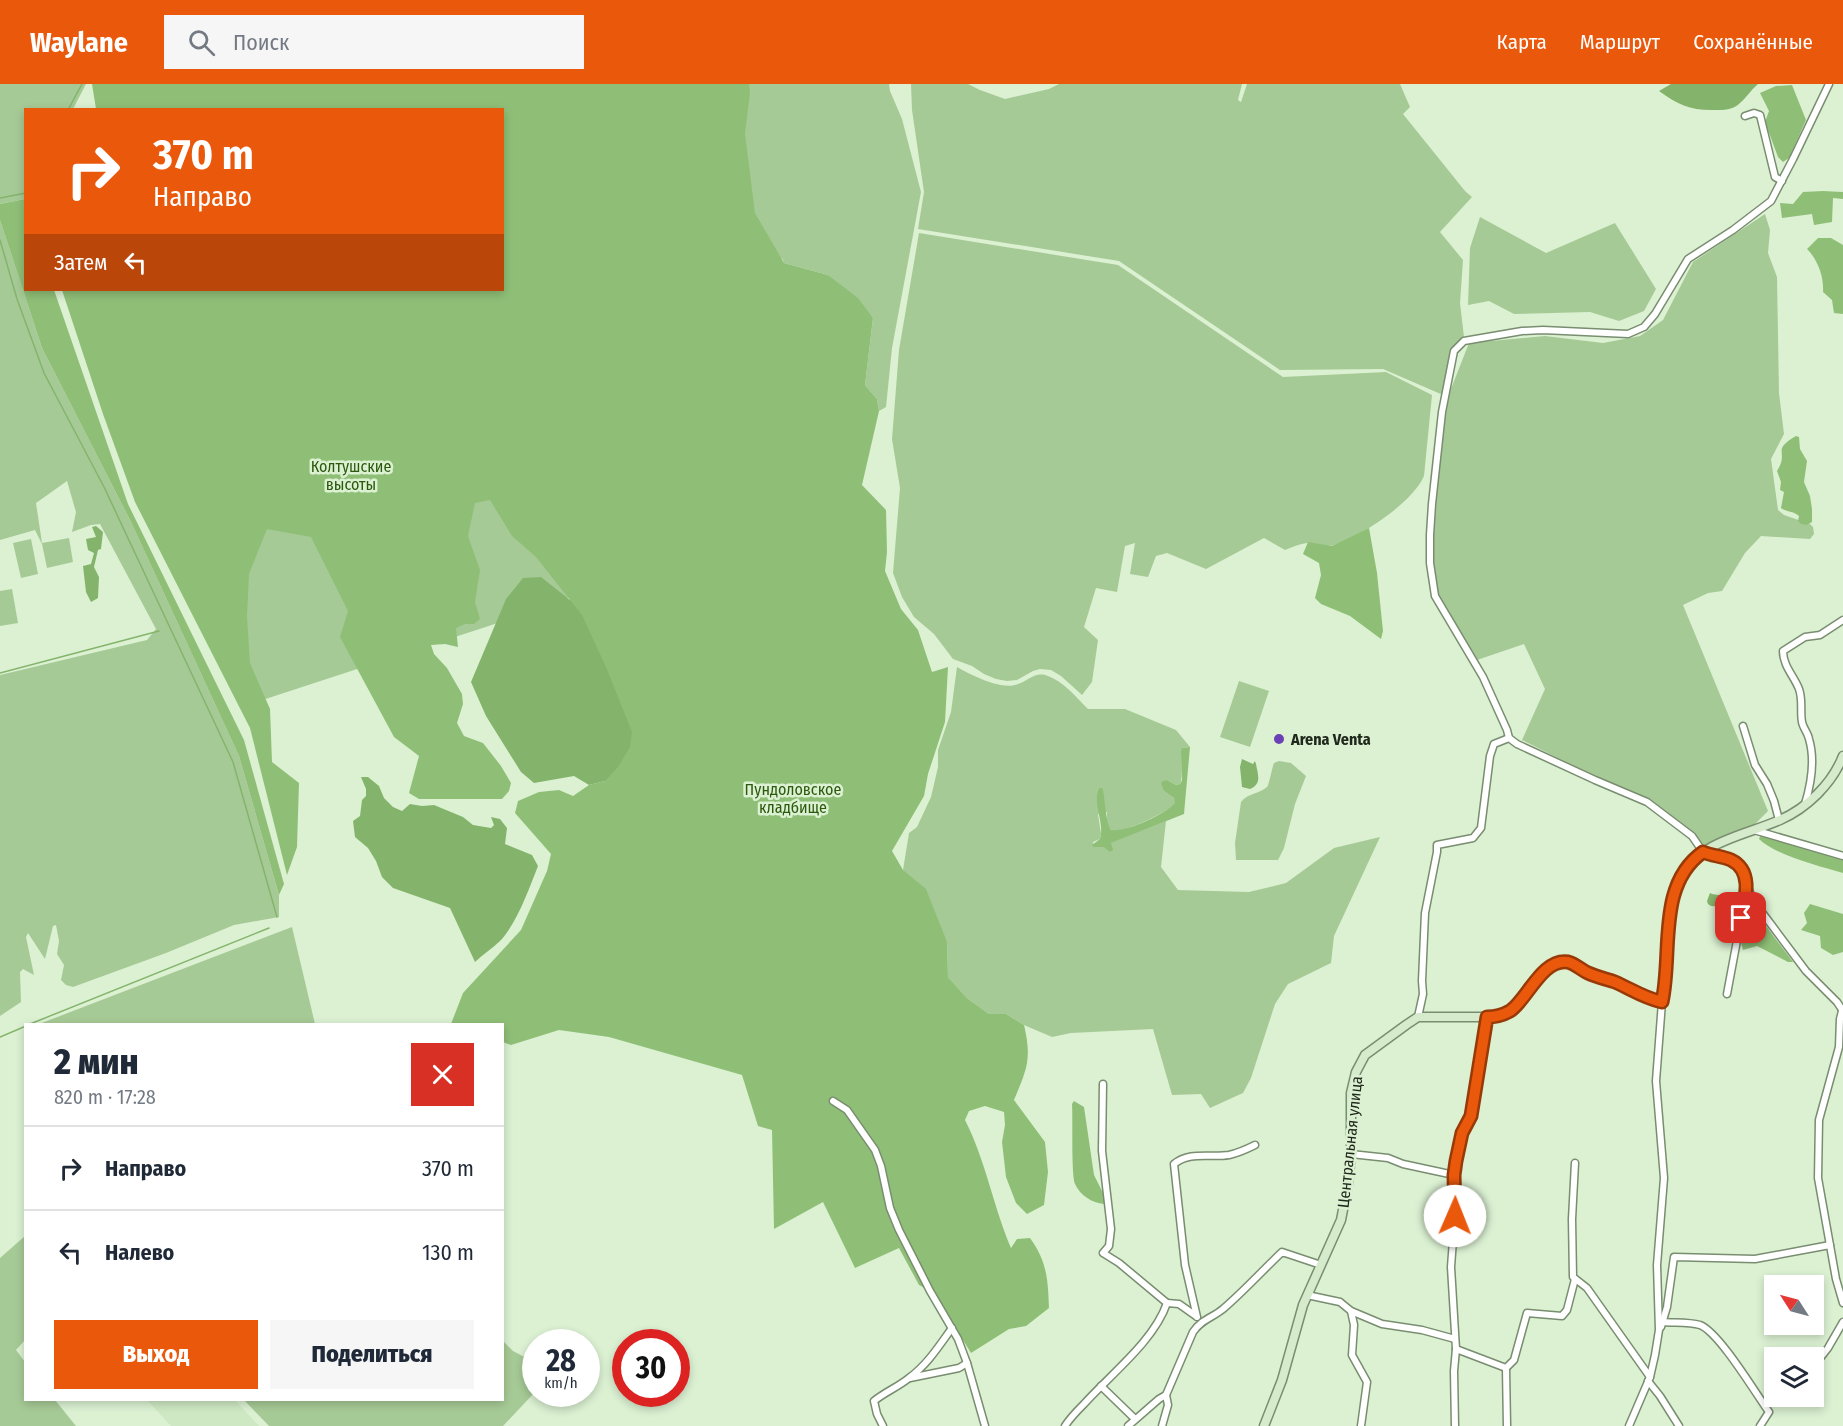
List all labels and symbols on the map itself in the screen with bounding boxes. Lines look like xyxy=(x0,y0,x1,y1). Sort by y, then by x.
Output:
park label: Колтушские высоты xyxy=(311,457,391,494)
place label: Arena Venta xyxy=(1290,730,1371,749)
marker: Arena Venta xyxy=(1272,732,1286,746)
park label: Пундоловское кладбище xyxy=(745,780,841,817)
pin xyxy=(1715,892,1766,943)
street label: Центральная улица xyxy=(1334,1075,1366,1209)
position arrow xyxy=(1423,1184,1487,1248)
north arrow xyxy=(1764,1275,1824,1335)
speed limit sign: 30 xyxy=(612,1329,690,1407)

